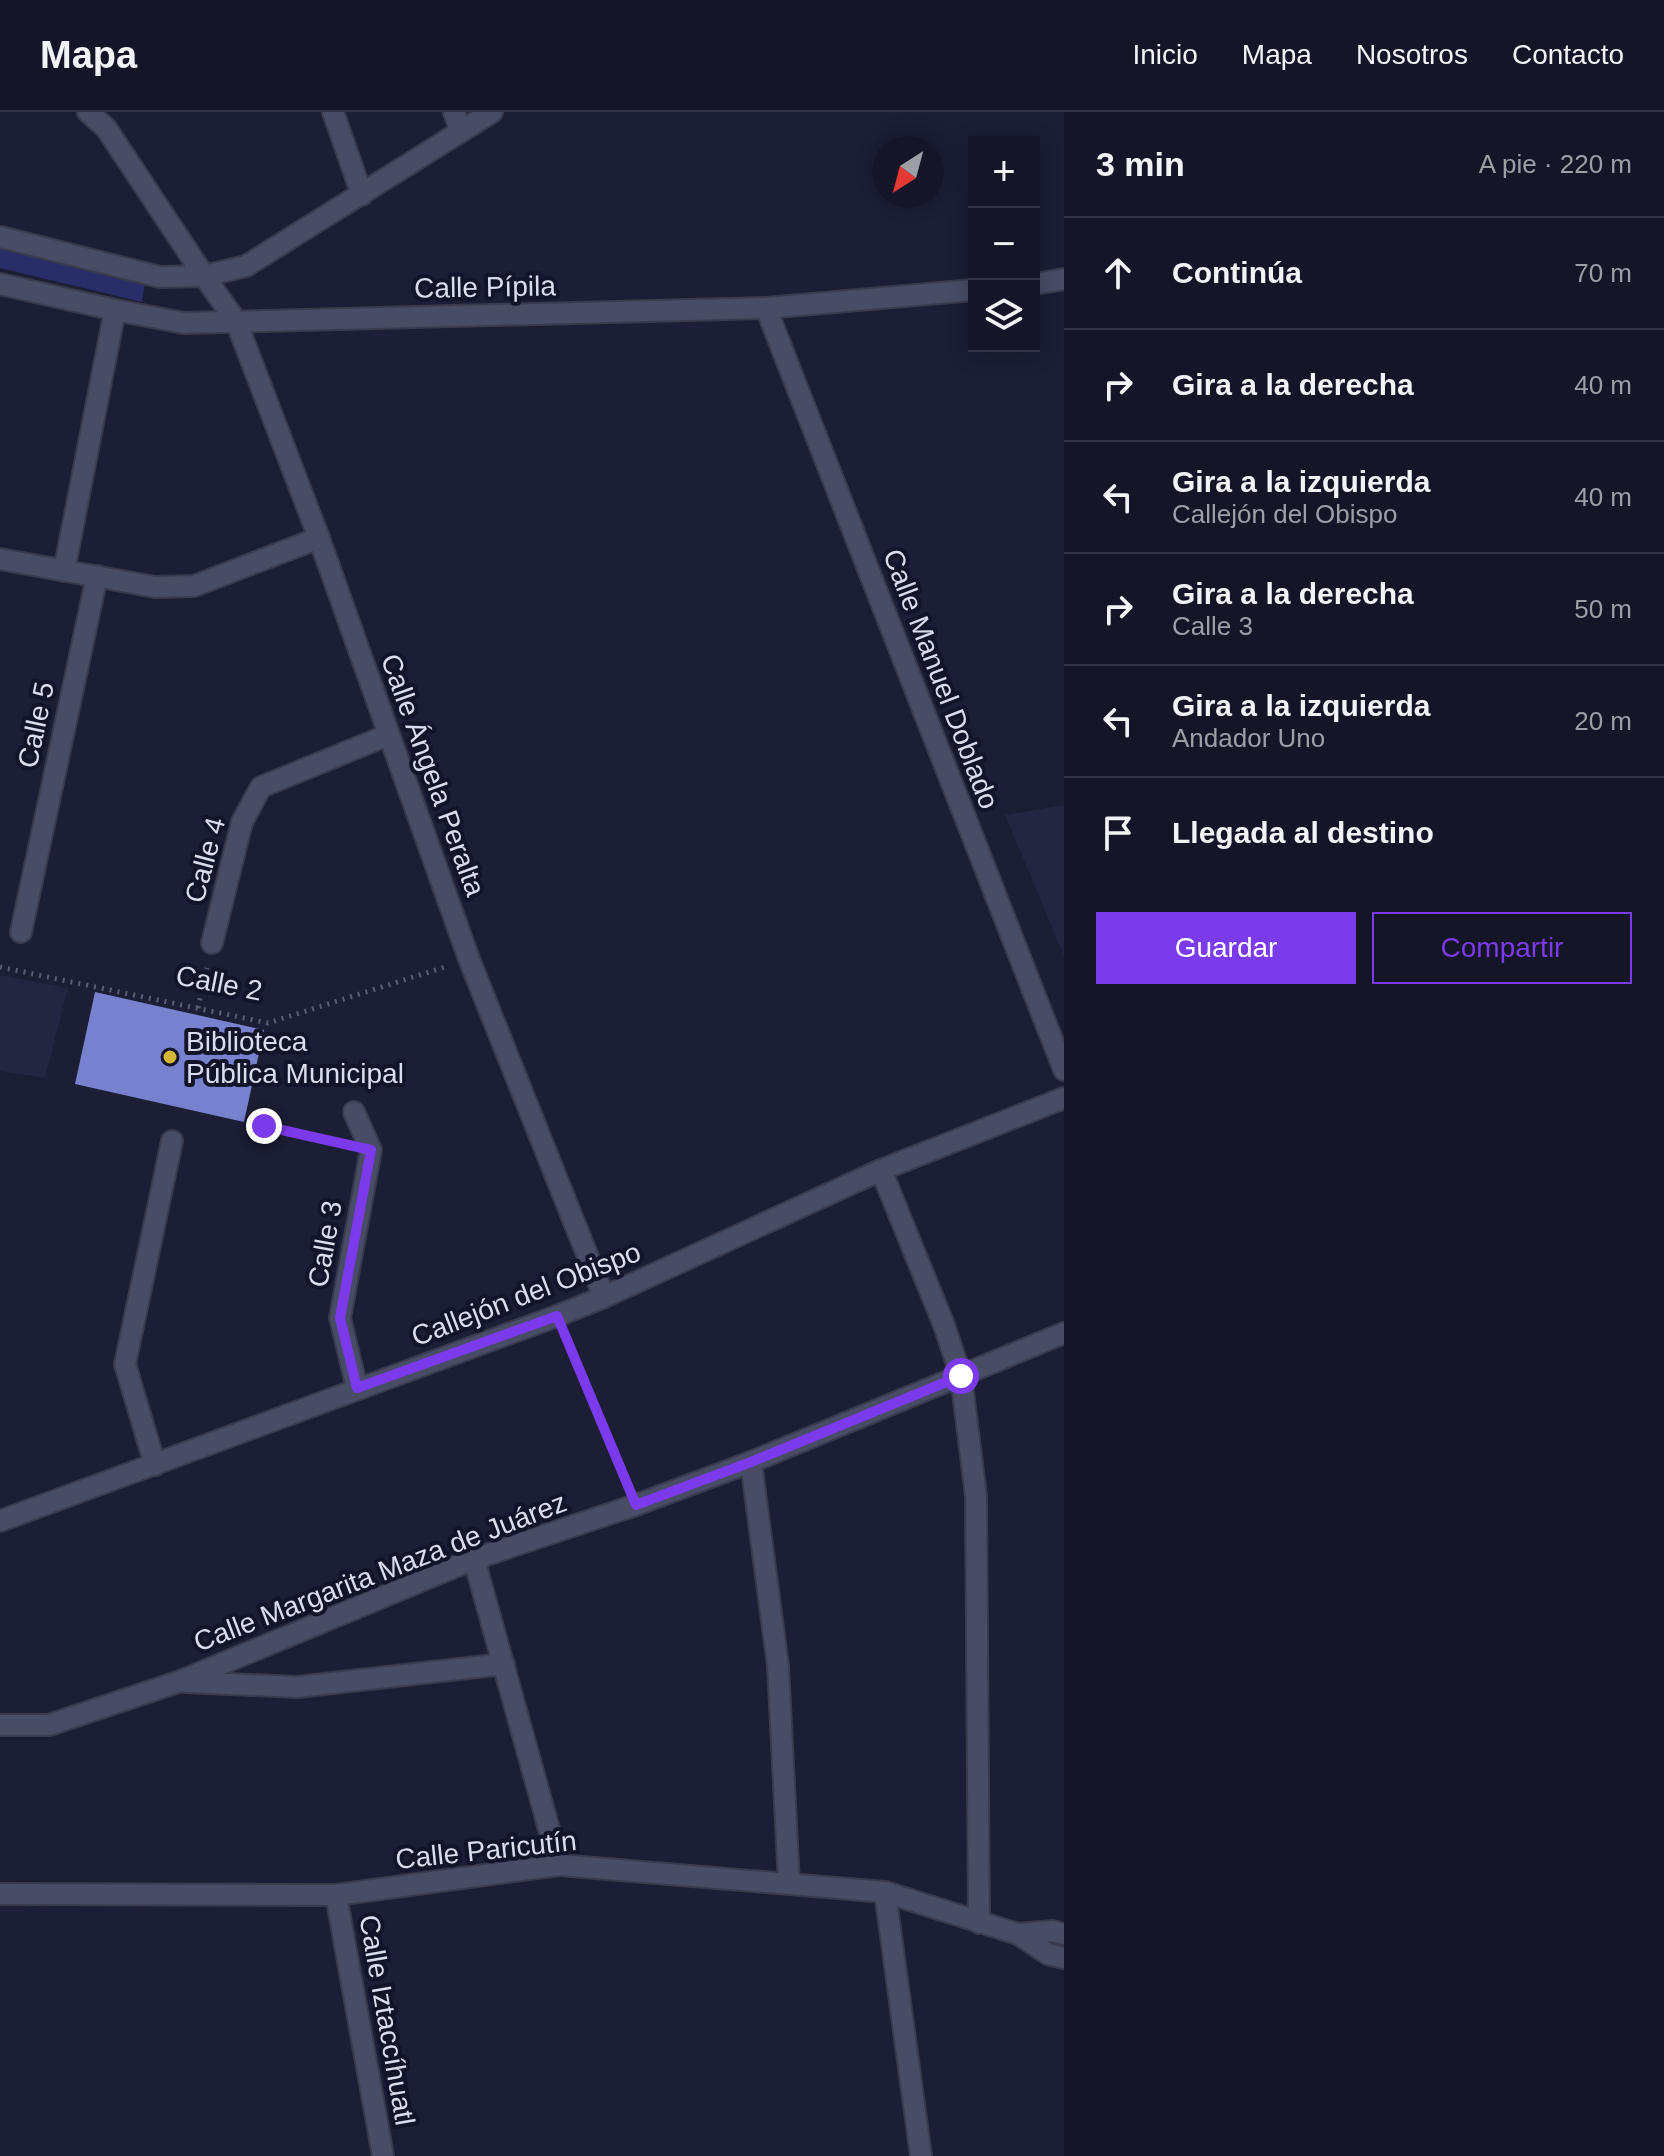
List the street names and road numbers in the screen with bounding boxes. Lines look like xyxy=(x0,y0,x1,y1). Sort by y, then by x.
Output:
street label: Calle Pípila xyxy=(414,270,556,304)
street label: Calle Manuel Doblado xyxy=(877,545,1005,813)
street label: Calle Ángela Peralta xyxy=(375,650,491,901)
street label: Calle 5 xyxy=(12,679,60,771)
street label: Calle 4 xyxy=(179,814,231,906)
street label: Calle 2 xyxy=(173,959,265,1007)
street label: Calle 3 xyxy=(302,1198,348,1290)
street label: Callejón del Obispo xyxy=(407,1236,645,1352)
street label: Calle Margarita Maza de Juárez xyxy=(189,1486,571,1658)
street label: Calle Paricutín xyxy=(394,1825,578,1875)
street label: Calle Iztaccíhuatl xyxy=(353,1912,421,2128)

